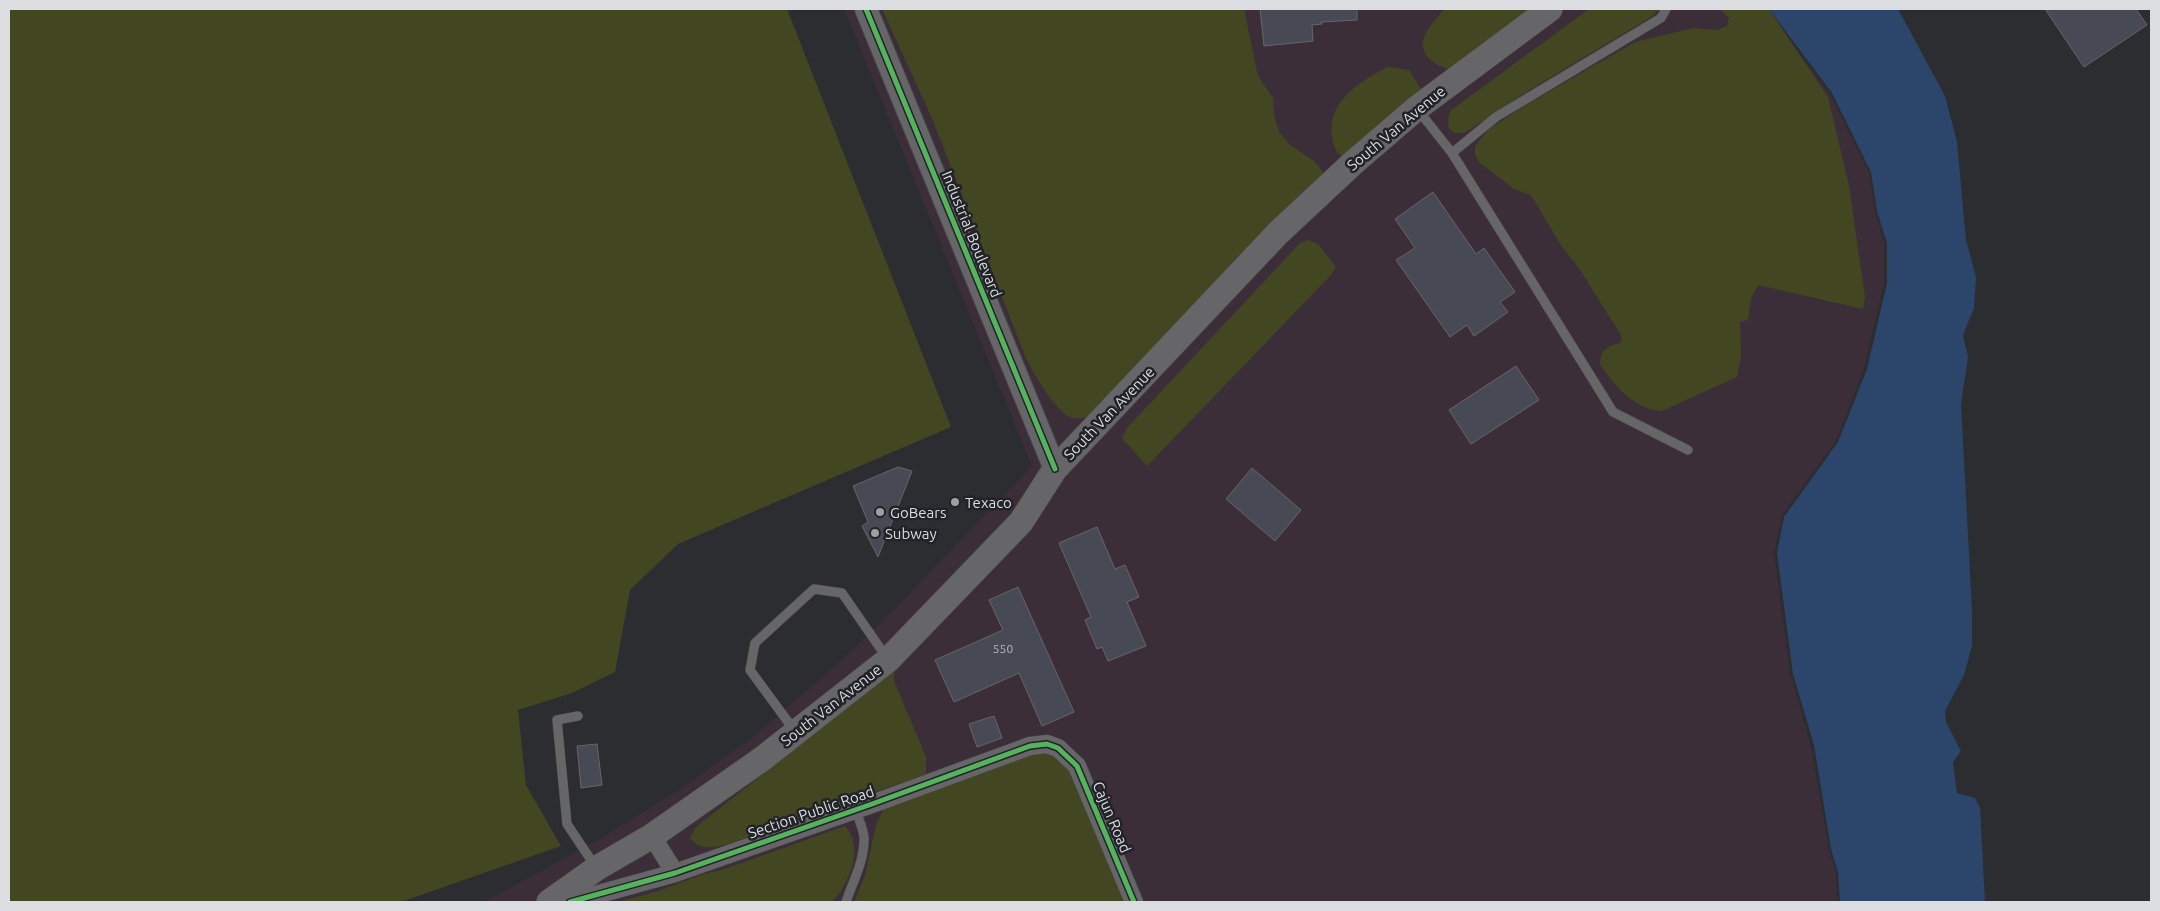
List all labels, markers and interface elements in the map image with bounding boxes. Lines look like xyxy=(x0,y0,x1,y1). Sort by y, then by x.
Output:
street label: South Van Avenue xyxy=(1344,82,1448,174)
street label: Industrial Boulevard xyxy=(939,168,1005,300)
street label: South Van Avenue xyxy=(1060,363,1158,463)
place label: Texaco xyxy=(965,494,1012,511)
marker: Texaco xyxy=(949,496,961,508)
place label: GoBears xyxy=(890,504,946,521)
marker: GoBears xyxy=(874,506,886,518)
place label: Subway xyxy=(885,525,937,542)
marker: Subway xyxy=(869,527,881,539)
house number: 550 xyxy=(993,642,1013,655)
street label: South Van Avenue xyxy=(777,661,885,749)
street label: Cajun Road xyxy=(1089,779,1135,855)
street label: Section Public Road xyxy=(746,782,876,842)

